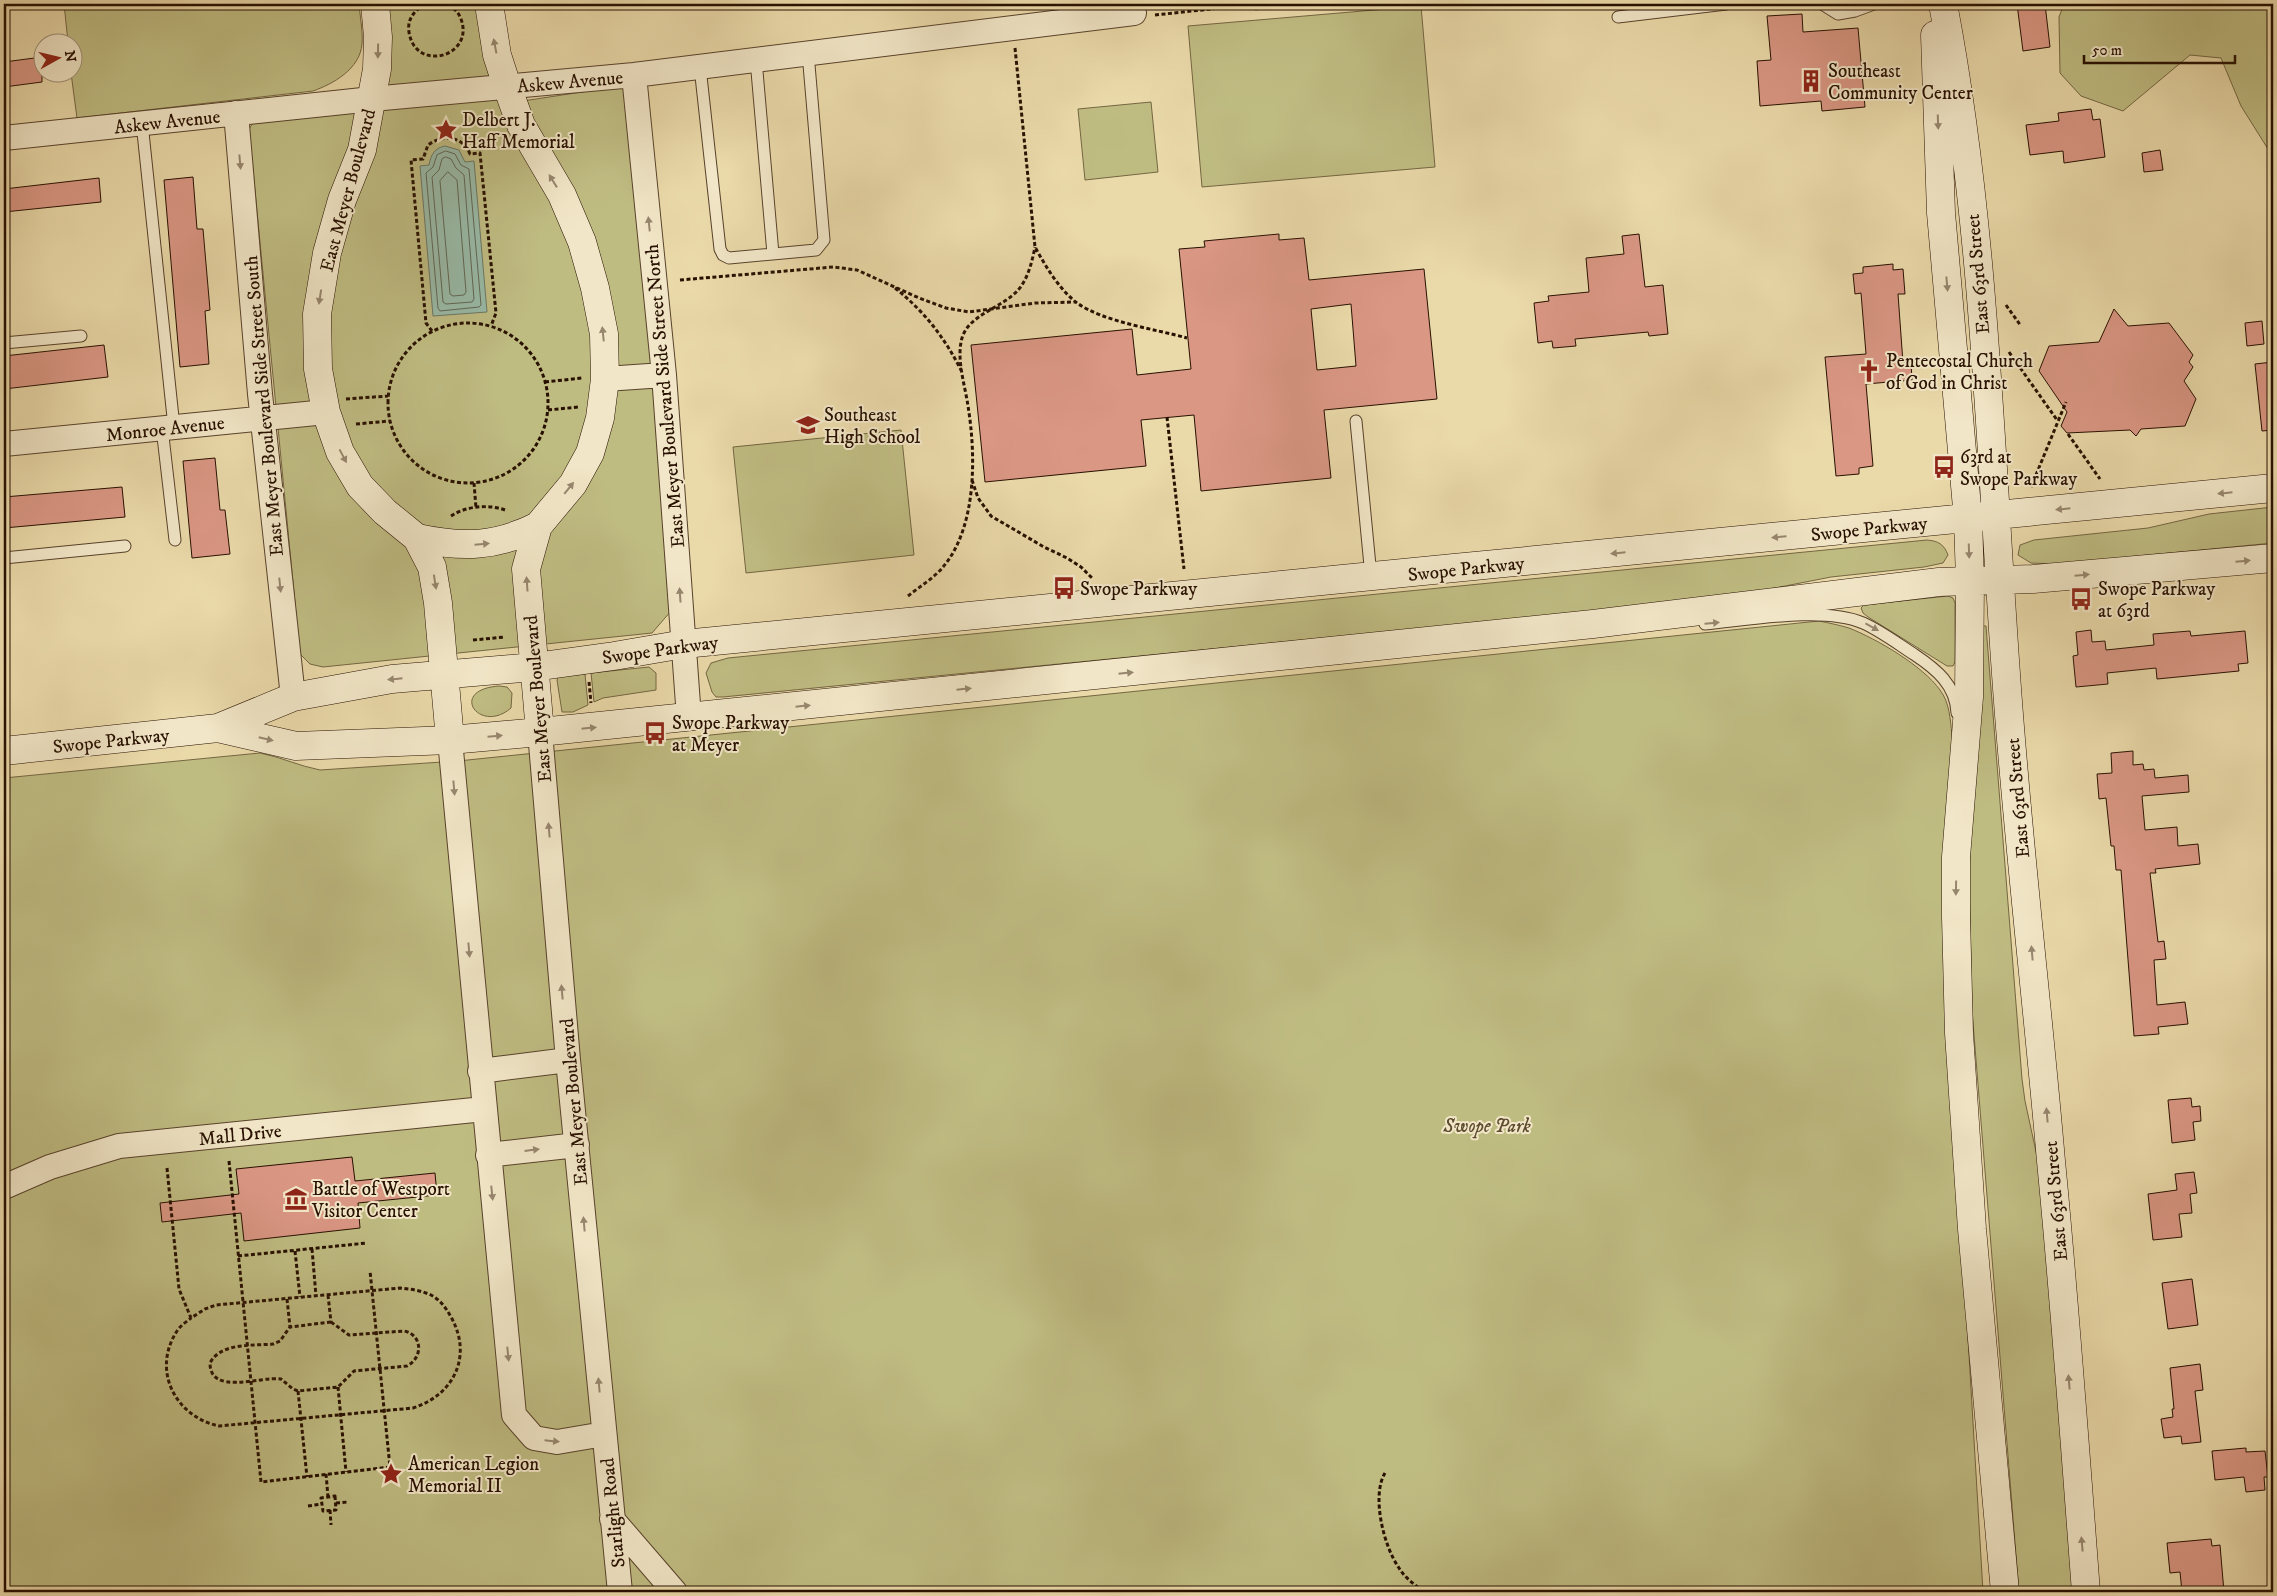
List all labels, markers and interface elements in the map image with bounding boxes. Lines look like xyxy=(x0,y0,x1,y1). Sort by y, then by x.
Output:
north arrow xyxy=(32,32,82,82)
scale bar xyxy=(2084,32,2236,64)
one-way arrow xyxy=(491,37,499,53)
text: 50 m xyxy=(2092,41,2122,60)
one-way arrow xyxy=(374,44,382,60)
text: N xyxy=(60,49,80,64)
place label: Southeast Community Center xyxy=(1828,60,1973,105)
street label: Askew Avenue xyxy=(516,66,624,99)
building icon: Southeast Community Center xyxy=(1798,68,1824,94)
street label: Askew Avenue xyxy=(113,105,221,139)
street label: East Meyer Boulevard xyxy=(316,106,381,274)
place label: Delbert J. Haff Memorial xyxy=(462,109,575,154)
one-way arrow xyxy=(1934,114,1942,130)
place icon: Delbert J. Haff Memorial xyxy=(433,117,459,143)
one-way arrow xyxy=(236,154,244,170)
one-way arrow xyxy=(548,174,557,187)
street label: East 63rd Street xyxy=(1962,213,1995,335)
one-way arrow xyxy=(645,216,653,232)
street label: East Meyer Boulevard Side Street North xyxy=(641,243,690,549)
street label: East Meyer Boulevard Side Street South xyxy=(240,255,289,557)
one-way arrow xyxy=(1943,277,1951,293)
one-way arrow xyxy=(315,290,323,306)
one-way arrow xyxy=(599,325,607,341)
place label: Pentecostal Church of God in Christ xyxy=(1886,350,2033,395)
church icon: Pentecostal Church of God in Christ xyxy=(1856,358,1882,384)
place label: Southeast High School xyxy=(824,404,921,449)
street label: Monroe Avenue xyxy=(105,412,226,447)
school or university icon: Southeast High School xyxy=(795,412,821,438)
place label: 63rd at Swope Parkway xyxy=(1960,446,2078,491)
one-way arrow xyxy=(339,449,347,463)
bus stop icon: 63rd at Swope Parkway xyxy=(1931,454,1957,480)
one-way arrow xyxy=(563,482,574,495)
one-way arrow xyxy=(2216,489,2232,497)
one-way arrow xyxy=(2055,505,2071,513)
street label: Swope Parkway xyxy=(1810,512,1930,547)
one-way arrow xyxy=(1771,533,1787,541)
one-way arrow xyxy=(475,540,491,548)
one-way arrow xyxy=(1965,543,1973,559)
one-way arrow xyxy=(1609,549,1625,557)
street label: Swope Parkway xyxy=(1407,552,1527,587)
one-way arrow xyxy=(2236,556,2252,564)
one-way arrow xyxy=(2074,571,2090,579)
one-way arrow xyxy=(431,575,439,591)
bus stop icon: Swope Parkway xyxy=(1051,575,1077,601)
one-way arrow xyxy=(523,576,531,592)
one-way arrow xyxy=(276,577,284,593)
place label: Swope Parkway xyxy=(1080,578,1198,601)
place label: Swope Parkway at 63rd xyxy=(2098,578,2216,623)
bus stop icon: Swope Parkway at 63rd xyxy=(2068,586,2094,612)
one-way arrow xyxy=(676,587,684,603)
street label: East Meyer Boulevard xyxy=(520,614,557,784)
one-way arrow xyxy=(1704,619,1720,627)
one-way arrow xyxy=(1865,623,1878,632)
street label: Swope Parkway xyxy=(601,631,721,670)
one-way arrow xyxy=(1118,668,1134,676)
one-way arrow xyxy=(387,675,403,683)
one-way arrow xyxy=(957,685,973,693)
one-way arrow xyxy=(795,702,811,710)
place label: Swope Parkway at Meyer xyxy=(672,712,790,757)
bus stop icon: Swope Parkway at Meyer xyxy=(642,720,668,746)
one-way arrow xyxy=(581,723,597,731)
street label: Swope Parkway xyxy=(52,724,172,759)
one-way arrow xyxy=(487,732,503,740)
one-way arrow xyxy=(258,735,273,743)
street label: East 63rd Street xyxy=(2002,737,2035,859)
one-way arrow xyxy=(450,781,458,797)
one-way arrow xyxy=(544,822,552,838)
one-way arrow xyxy=(1952,880,1960,896)
one-way arrow xyxy=(465,942,473,958)
one-way arrow xyxy=(2028,945,2036,961)
one-way arrow xyxy=(558,984,566,1000)
street label: East Meyer Boulevard xyxy=(556,1017,593,1187)
one-way arrow xyxy=(2043,1107,2051,1123)
park label: Swope Park xyxy=(1442,1115,1531,1139)
street label: Mall Drive xyxy=(198,1120,283,1151)
street label: East 63rd Street xyxy=(2040,1140,2073,1262)
one-way arrow xyxy=(525,1146,541,1154)
place label: Battle of Westport Visitor Center xyxy=(311,1178,450,1223)
one-way arrow xyxy=(488,1185,496,1201)
museum icon: Battle of Westport Visitor Center xyxy=(283,1186,309,1212)
one-way arrow xyxy=(580,1215,588,1231)
one-way arrow xyxy=(504,1347,512,1363)
one-way arrow xyxy=(2065,1373,2073,1389)
one-way arrow xyxy=(595,1377,603,1393)
one-way arrow xyxy=(544,1437,560,1445)
place label: American Legion Memorial II xyxy=(408,1453,539,1498)
street label: Starlight Road xyxy=(596,1456,631,1569)
place icon: American Legion Memorial II xyxy=(378,1461,404,1487)
one-way arrow xyxy=(2078,1535,2086,1551)

